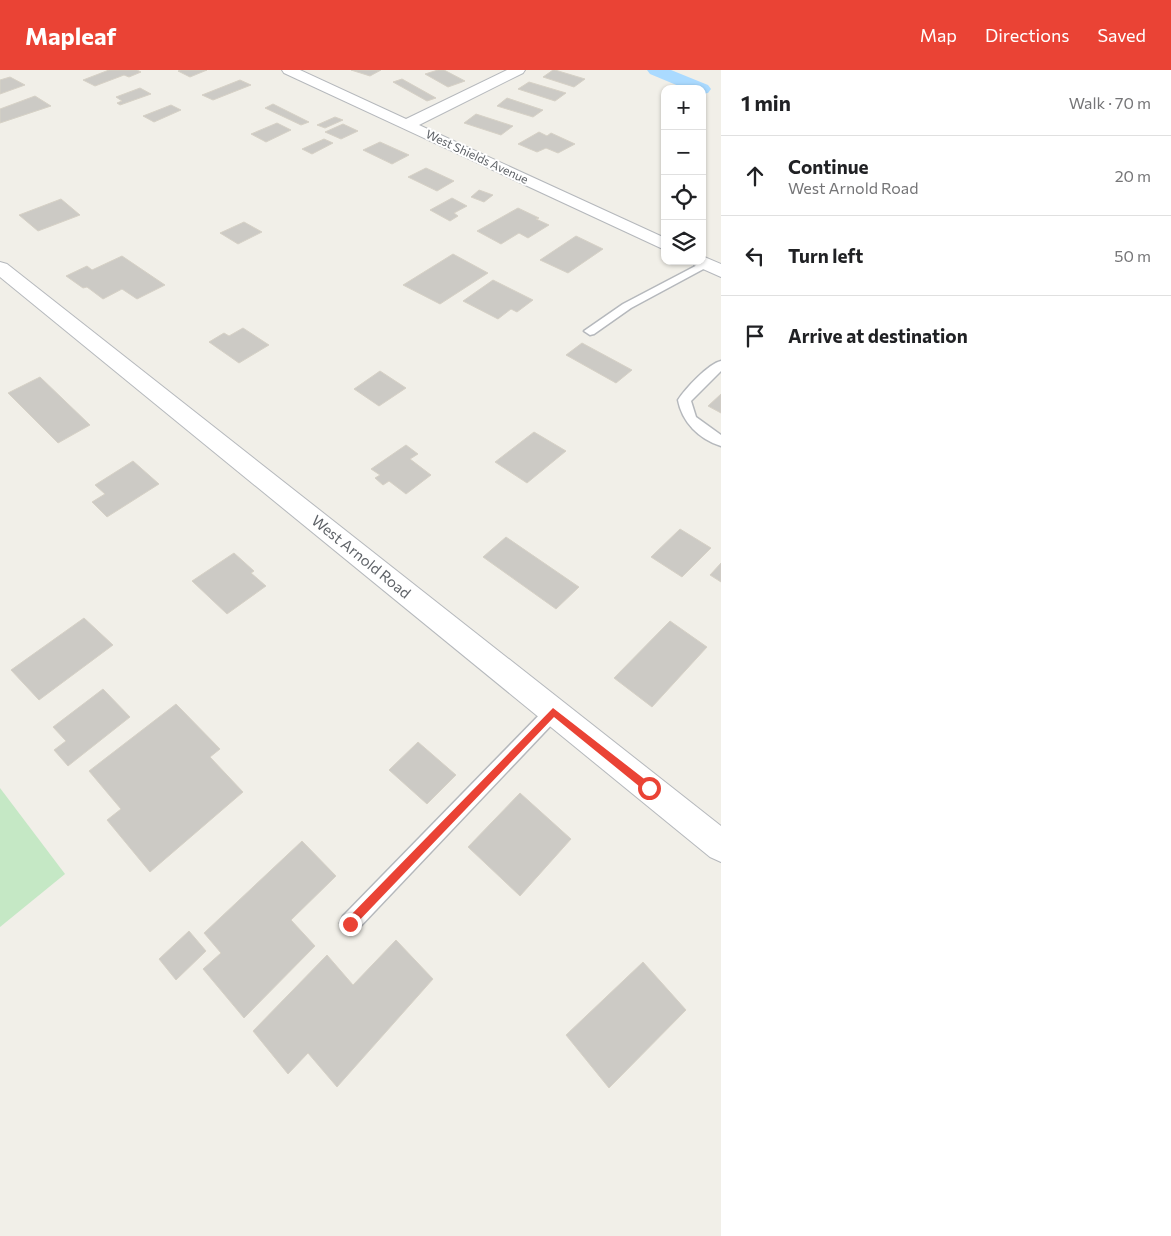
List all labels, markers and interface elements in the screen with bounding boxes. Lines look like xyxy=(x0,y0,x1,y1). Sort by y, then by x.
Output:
text: Mapleaf xyxy=(25,21,116,50)
text: Map xyxy=(920,24,957,46)
text: Directions xyxy=(985,24,1069,46)
text: Saved xyxy=(1097,24,1146,46)
map controls xyxy=(661,85,706,265)
button: + xyxy=(661,85,706,130)
text: 1 min xyxy=(741,90,791,115)
text: Walk · 70 m xyxy=(1069,93,1151,112)
street label: West Shields Avenue xyxy=(424,126,531,186)
button: − xyxy=(661,130,706,175)
text: Continue xyxy=(788,155,868,178)
icon: ahead xyxy=(741,162,769,190)
text: 20 m xyxy=(1115,166,1151,185)
button: locate xyxy=(661,175,706,220)
text: West Arnold Road xyxy=(788,178,918,197)
button: layers xyxy=(661,220,706,265)
icon: left xyxy=(741,242,769,270)
text: Turn left xyxy=(788,244,863,267)
text: 50 m xyxy=(1114,246,1151,265)
icon: arrive xyxy=(741,322,769,350)
text: Arrive at destination xyxy=(788,324,968,347)
street label: West Arnold Road xyxy=(308,511,415,602)
route start xyxy=(638,777,661,800)
route end xyxy=(339,913,362,936)

